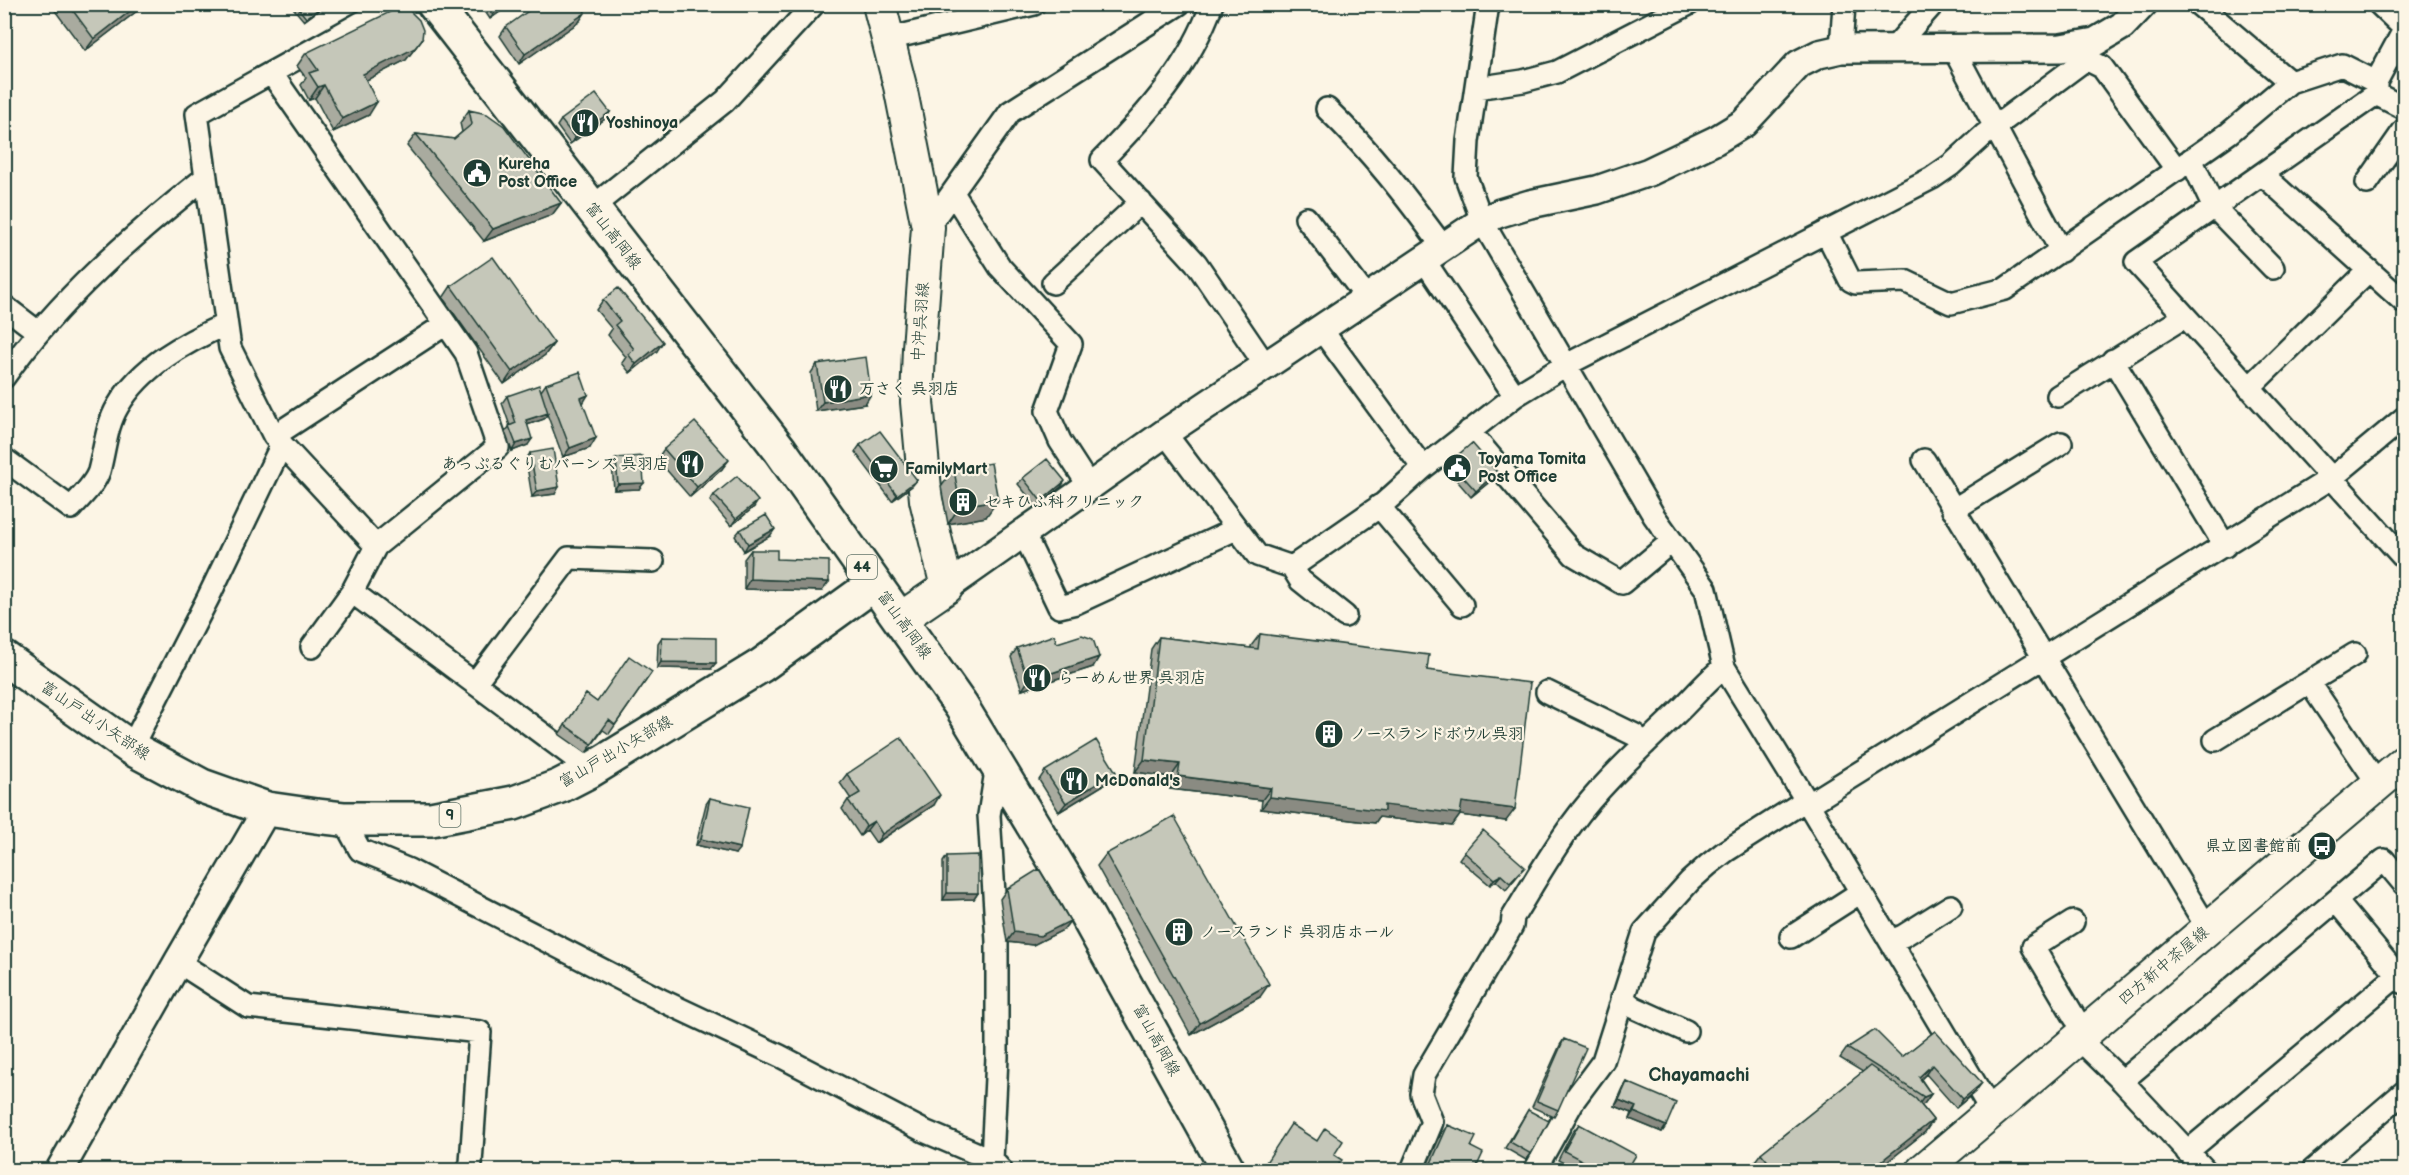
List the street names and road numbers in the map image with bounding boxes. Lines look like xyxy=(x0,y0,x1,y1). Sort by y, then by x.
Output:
street label: 富山高岡線 xyxy=(581,199,645,273)
street label: 中沖呉羽線 xyxy=(909,281,933,363)
road number: 44 xyxy=(847,555,877,579)
street label: 富山高岡線 xyxy=(873,587,935,663)
street label: 富山戸出小矢部線 xyxy=(37,677,153,765)
street label: 富山戸出小矢部線 xyxy=(556,712,676,792)
road number: 9 xyxy=(440,803,460,827)
street label: 四方新中茶屋線 xyxy=(2115,923,2213,1009)
street label: 富山高岡線 xyxy=(1128,1000,1184,1080)

